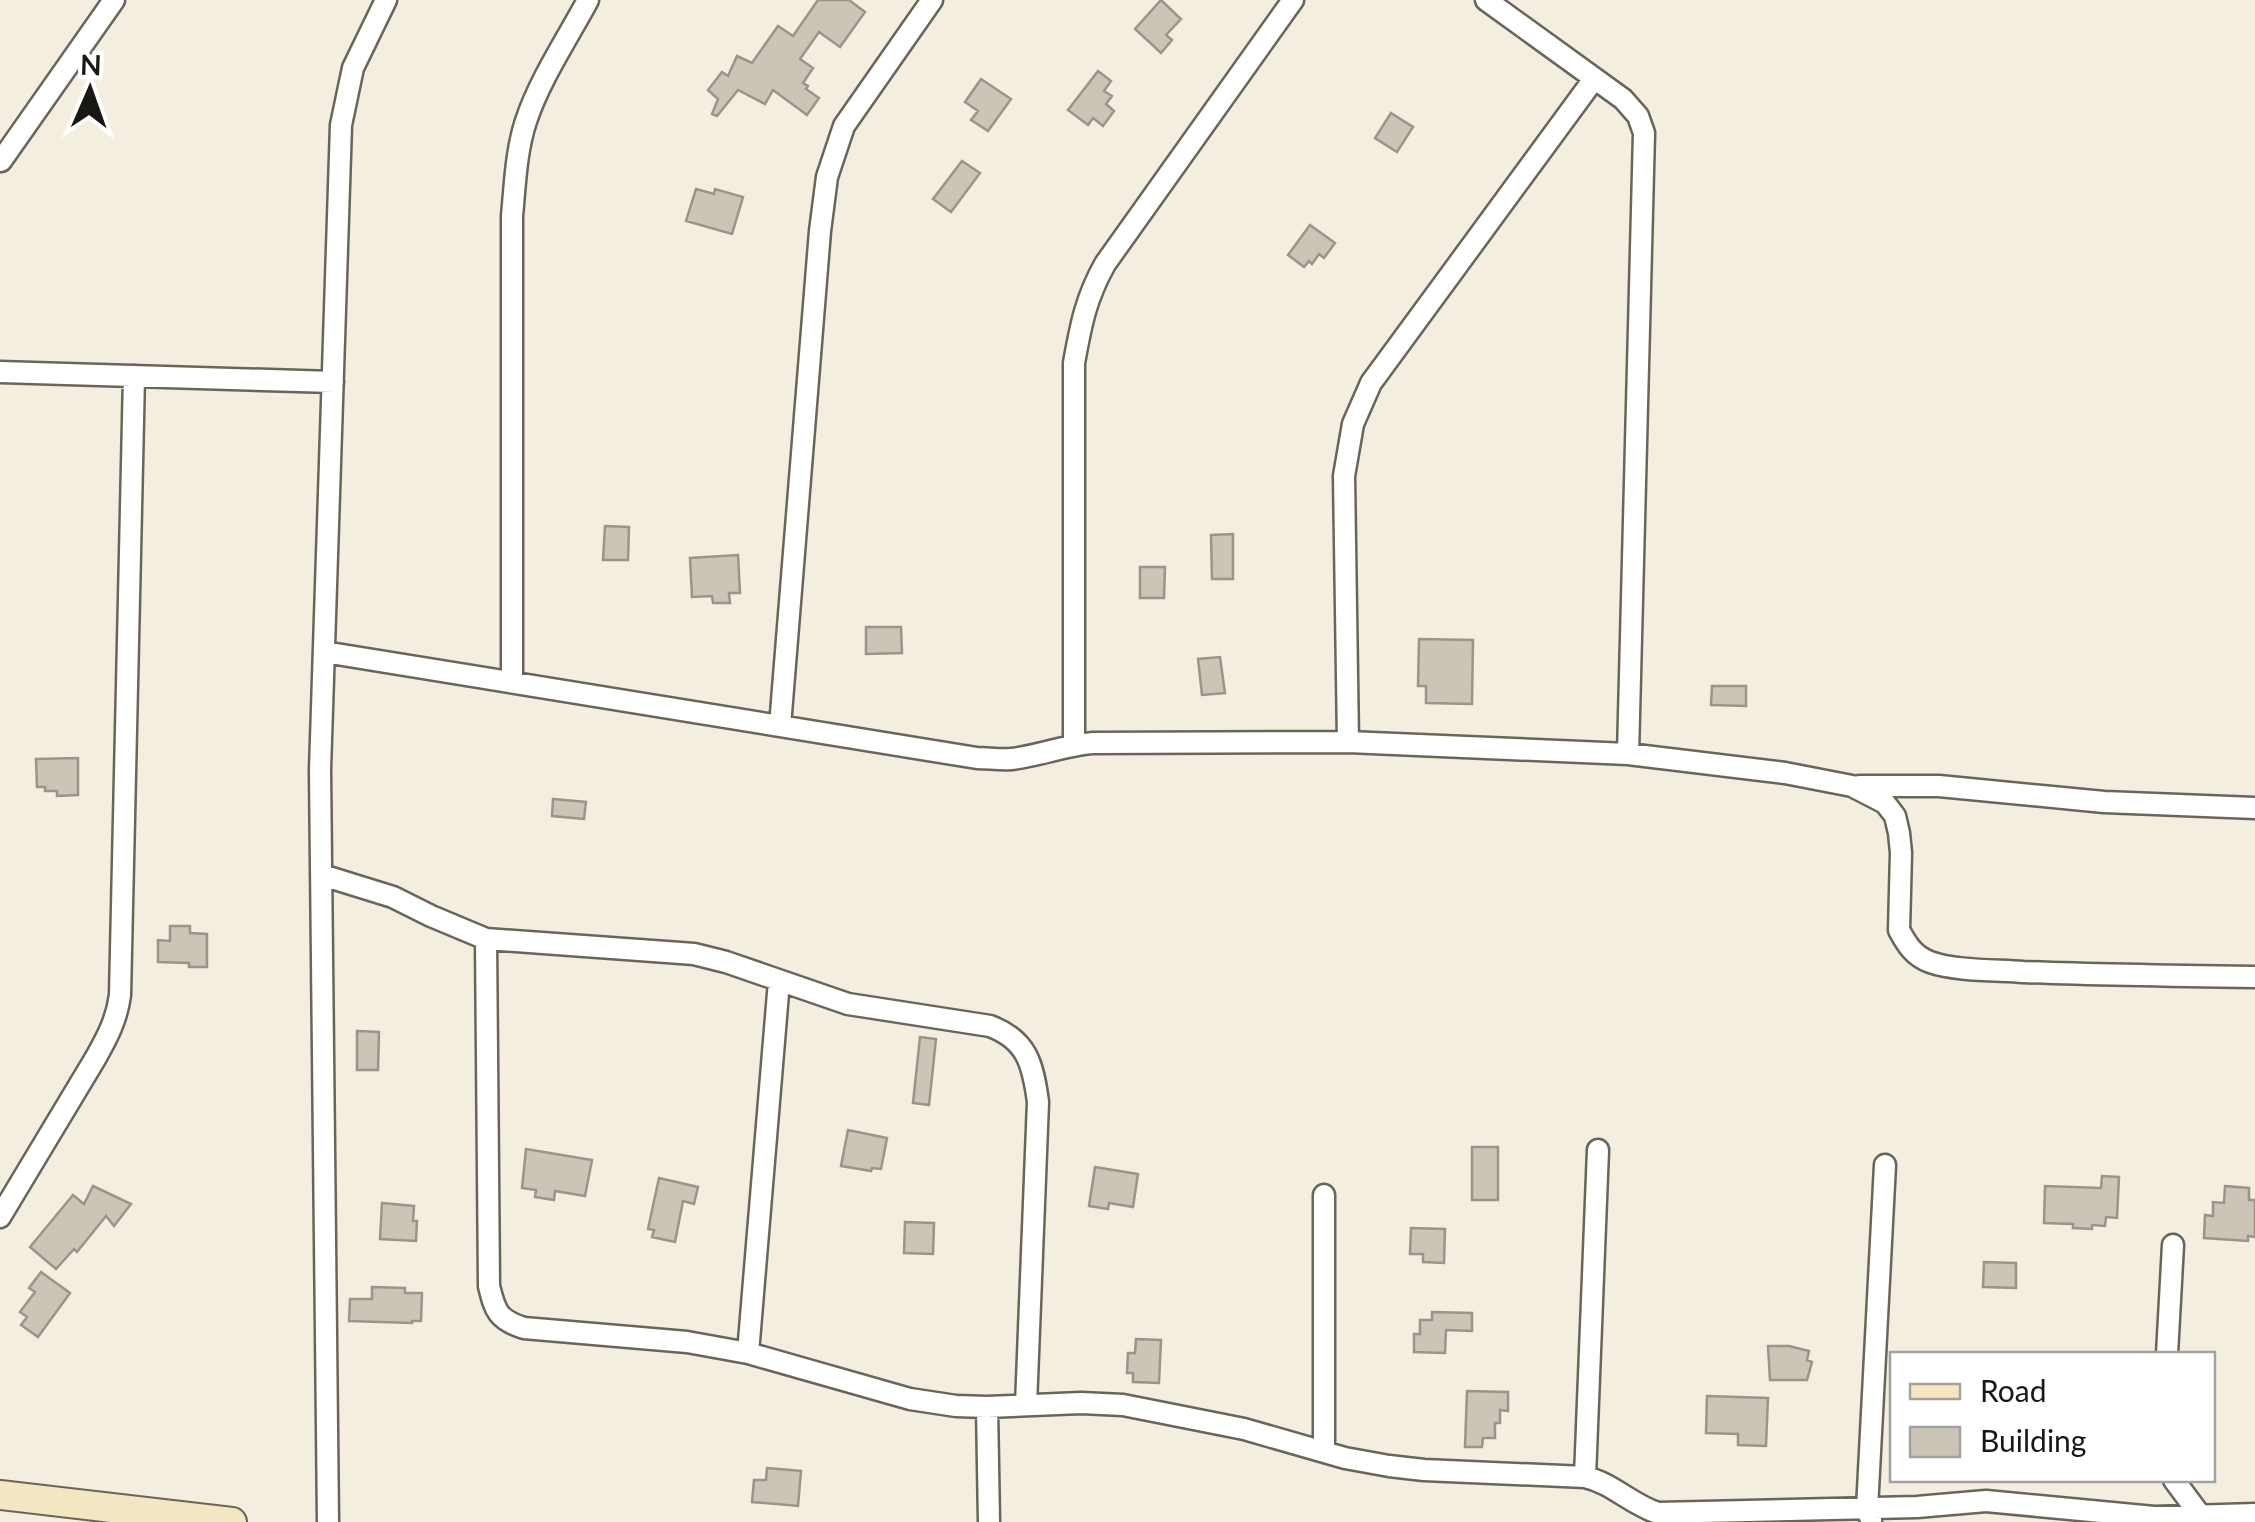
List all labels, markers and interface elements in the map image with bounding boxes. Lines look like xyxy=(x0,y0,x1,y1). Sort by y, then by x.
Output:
north arrow xyxy=(40,40,140,140)
text: N xyxy=(80,47,102,81)
legend xyxy=(1890,1352,2215,1482)
text: Road xyxy=(1980,1372,2047,1408)
text: Building xyxy=(1980,1422,2086,1458)

